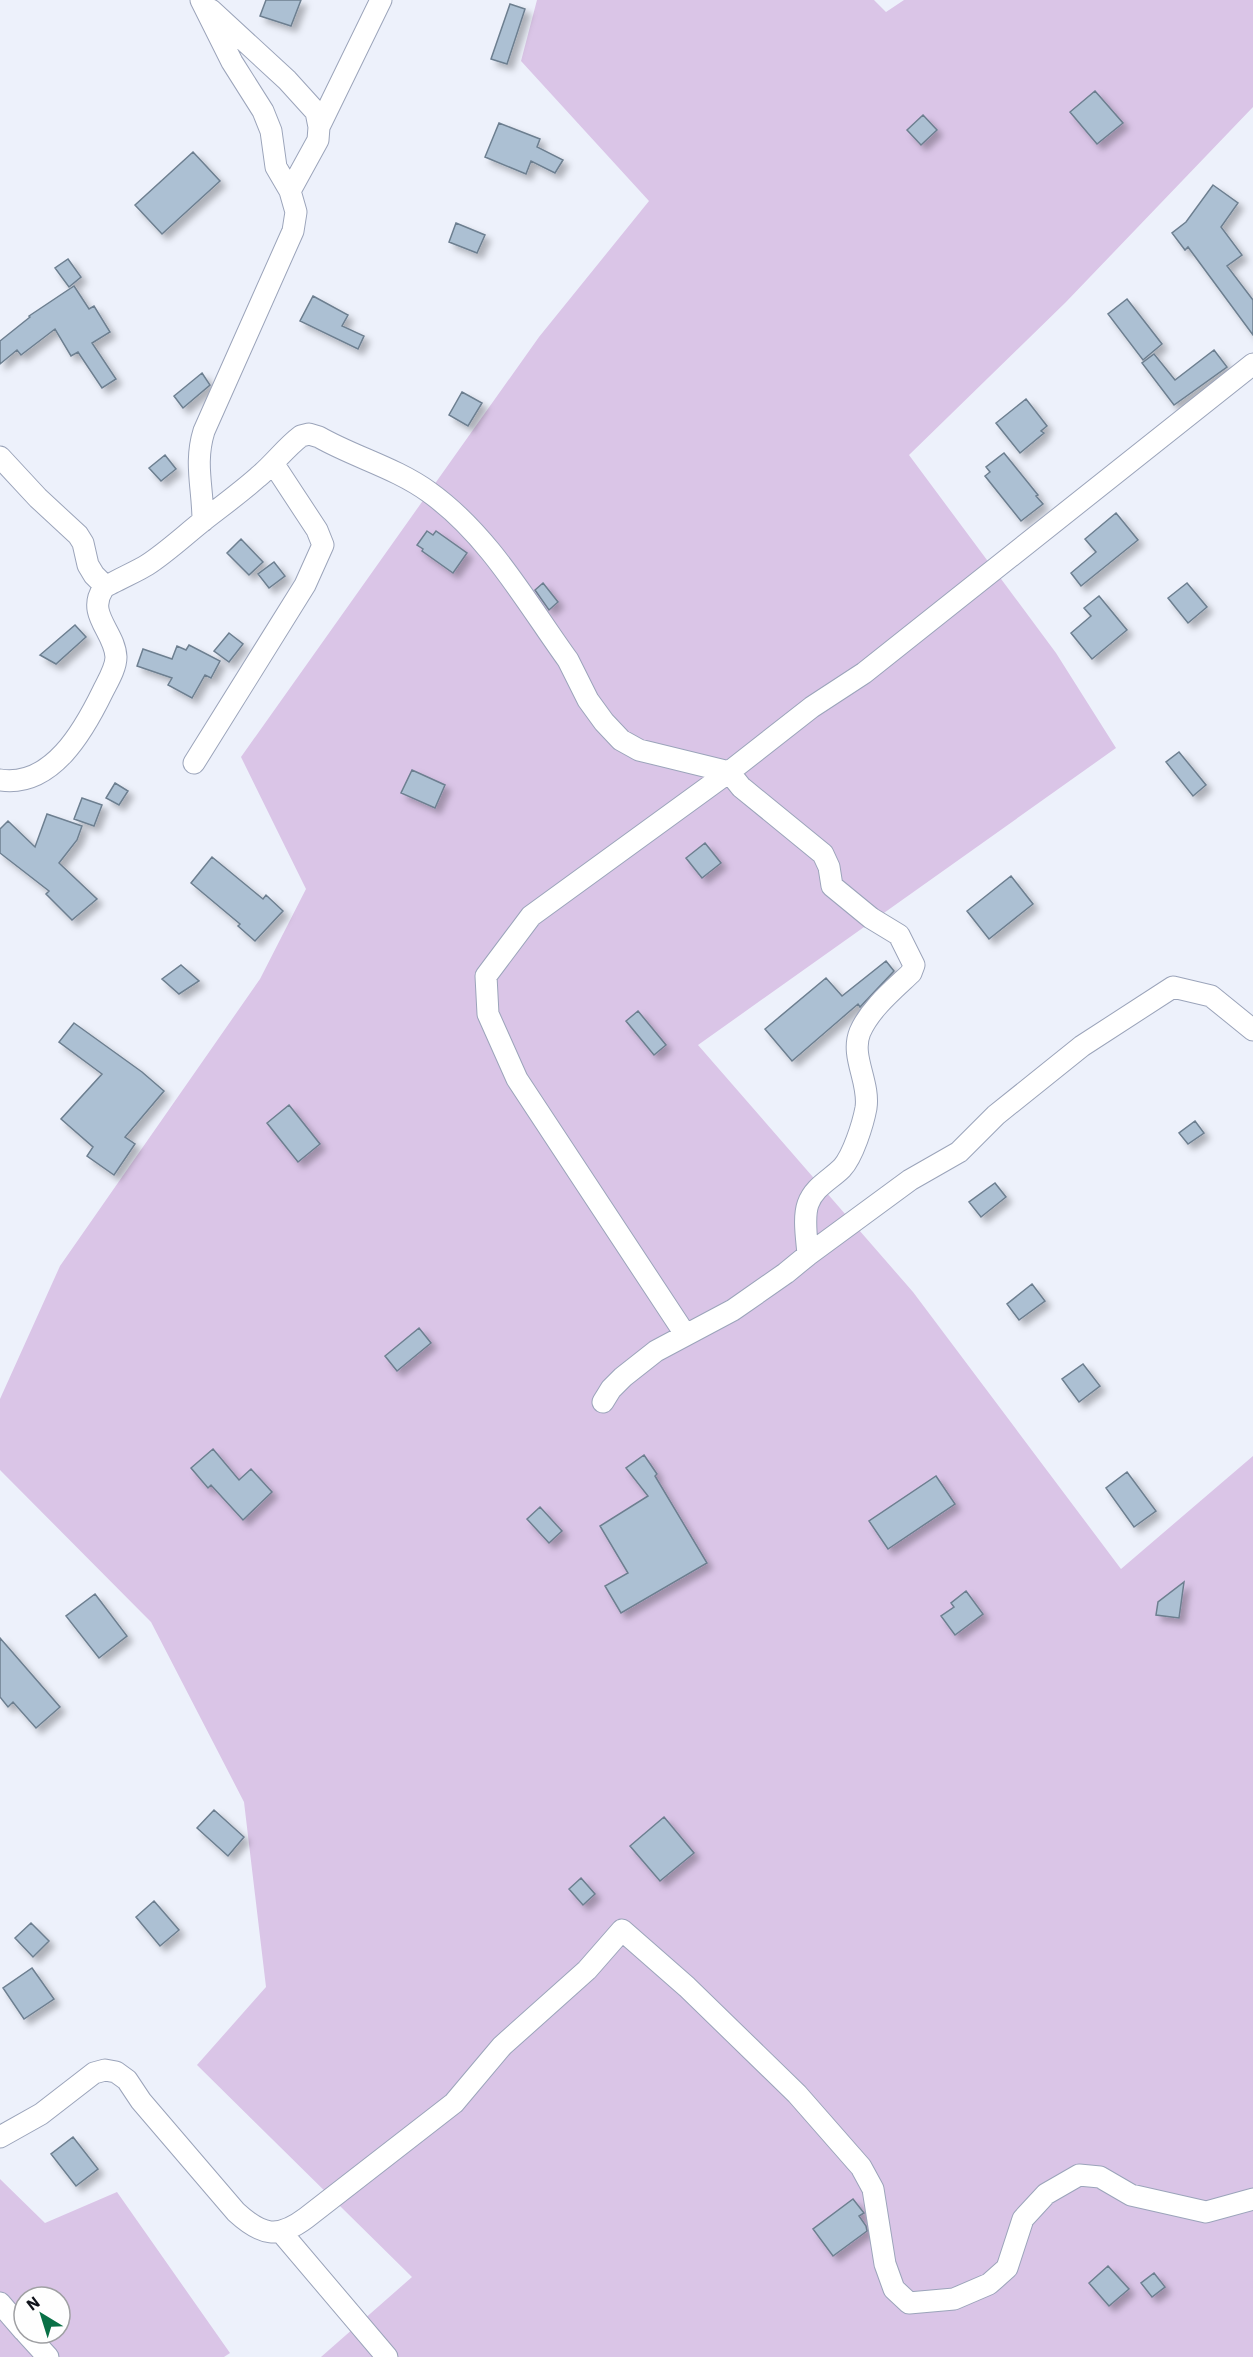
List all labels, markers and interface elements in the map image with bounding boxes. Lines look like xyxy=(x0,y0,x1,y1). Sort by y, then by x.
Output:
north arrow xyxy=(12,2285,72,2345)
text: N xyxy=(22,2292,43,2315)

